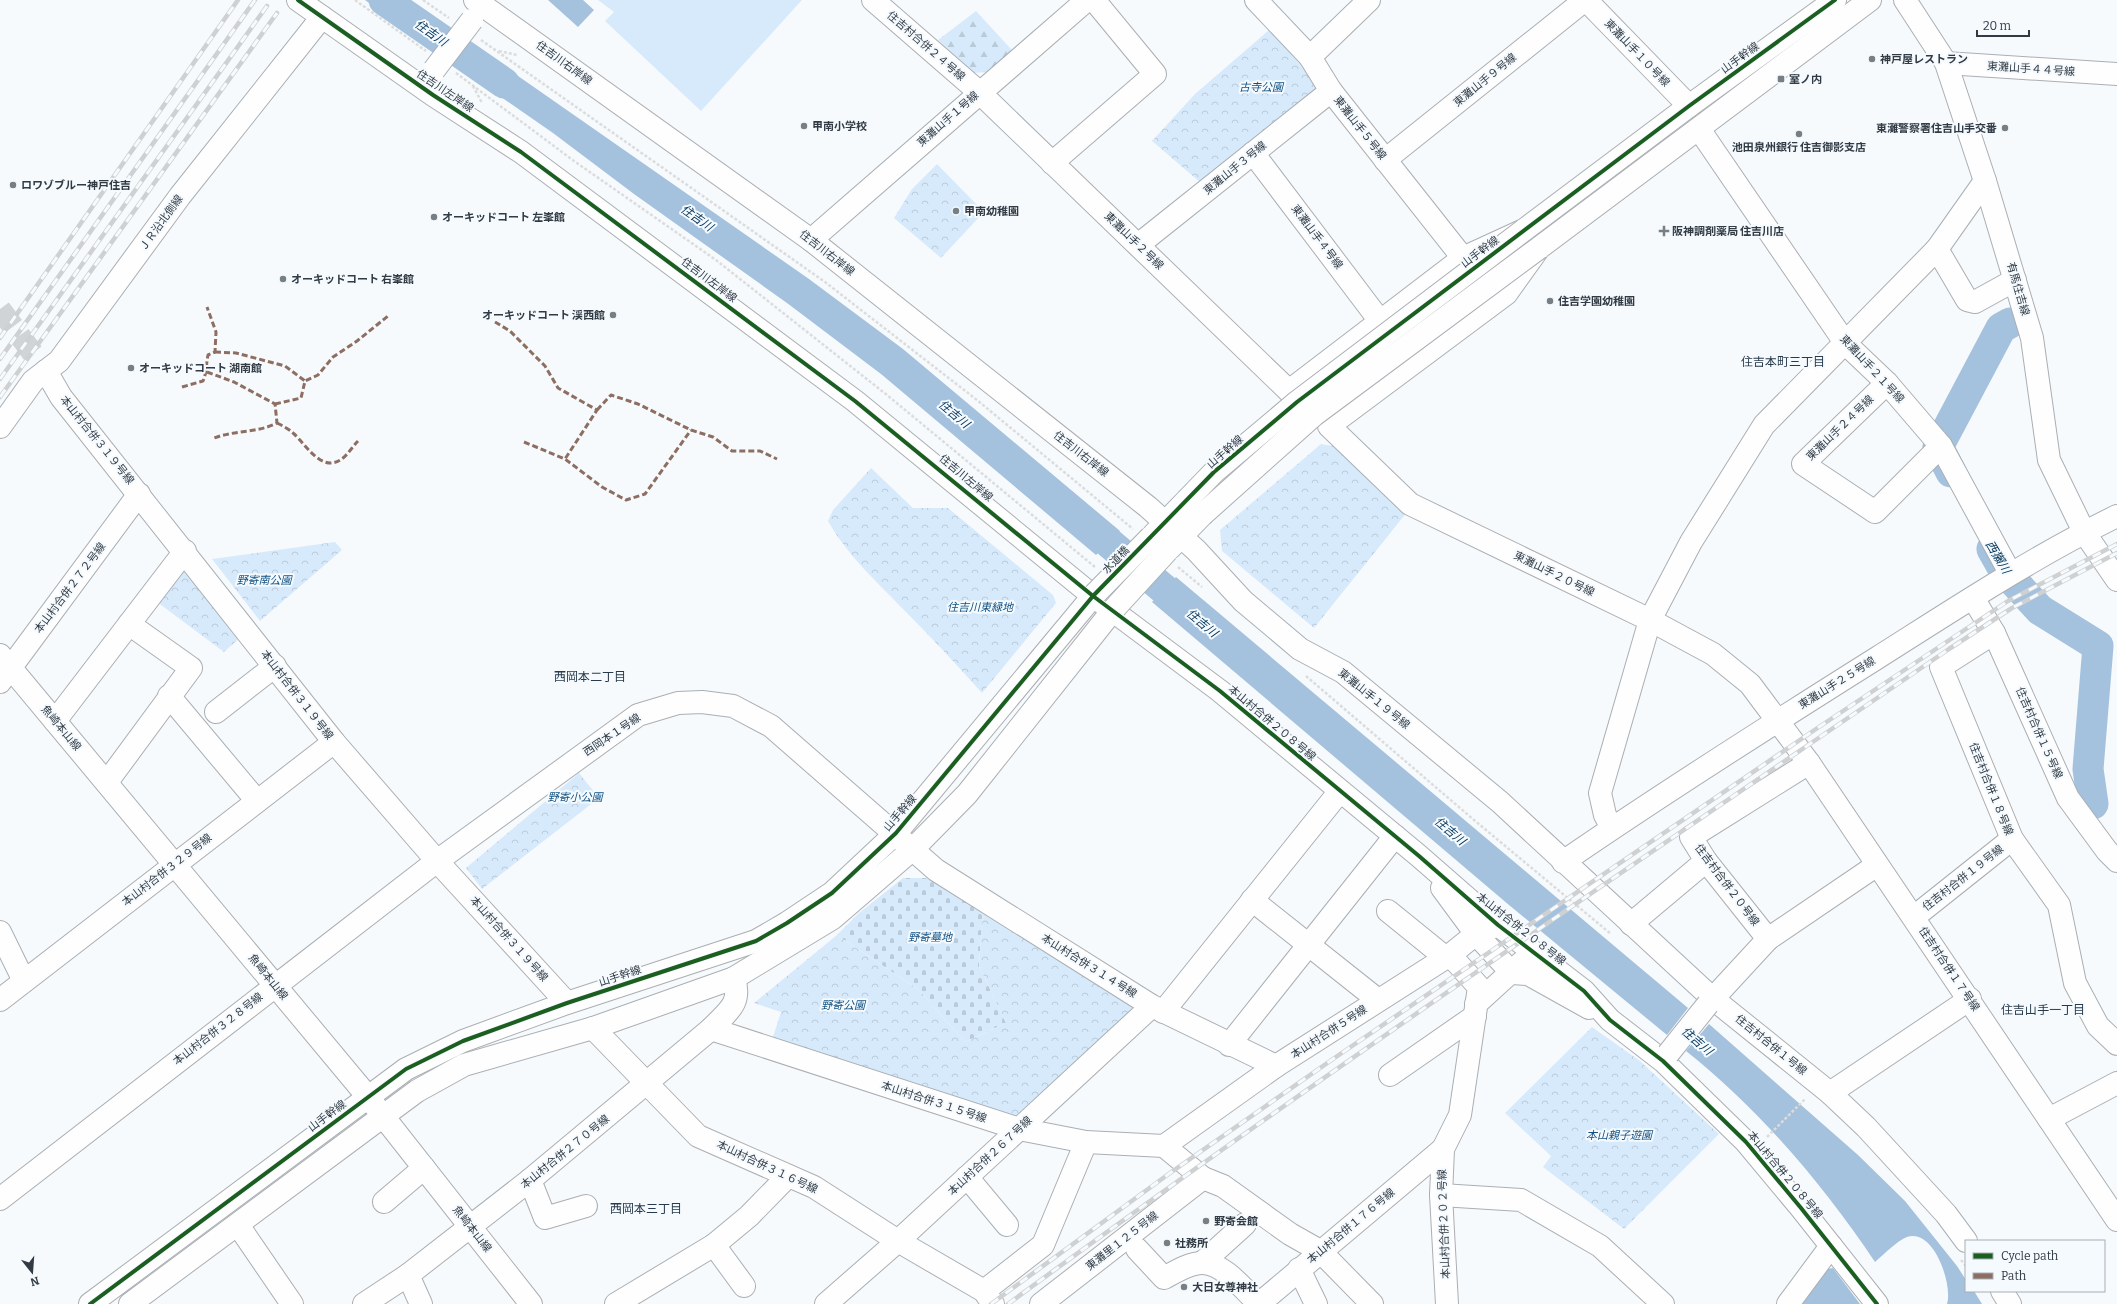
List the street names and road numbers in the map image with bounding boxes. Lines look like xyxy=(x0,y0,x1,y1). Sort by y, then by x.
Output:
street label: 住吉村合併２４号線 xyxy=(884,9,968,83)
street label: 東灘山手１０号線 xyxy=(1602,17,1672,89)
street label: 住吉川右岸線 xyxy=(533,38,595,88)
street label: 山手幹線 xyxy=(1718,40,1762,76)
street label: 東灘山手９号線 xyxy=(1451,51,1519,109)
street label: 東灘山手４４号線 xyxy=(1987,59,2075,79)
street label: 住吉川左岸線 xyxy=(414,67,476,115)
street label: 東灘山手１号線 xyxy=(915,89,981,149)
street label: 東灘山手５号線 xyxy=(1331,94,1389,162)
street label: 東灘山手３号線 xyxy=(1201,139,1269,197)
street label: ＪＲ沿北側線 xyxy=(136,192,186,254)
street label: 東灘山手４号線 xyxy=(1289,202,1345,272)
street label: 東灘山手２号線 xyxy=(1102,210,1166,272)
street label: 住吉川右岸線 xyxy=(797,228,857,278)
street label: 山手幹線 xyxy=(1459,234,1501,270)
street label: 住吉川左岸線 xyxy=(679,255,739,305)
street label: 有馬住吉線 xyxy=(2004,261,2032,317)
street label: 東灘山手２１号線 xyxy=(1837,332,1907,406)
street label: 本山村合併３１９号線 xyxy=(57,393,137,487)
street label: 東灘山手２４号線 xyxy=(1804,393,1876,463)
street label: 住吉川右岸線 xyxy=(1051,429,1111,479)
street label: 山手幹線 xyxy=(1204,433,1246,471)
street label: 住吉川左岸線 xyxy=(937,452,995,504)
street label: 本山村合併２７２号線 xyxy=(32,540,108,636)
street label: 水道橋 xyxy=(1100,544,1132,576)
street label: 東灘山手２０号線 xyxy=(1512,549,1596,599)
street label: 本山村合併３１９号線 xyxy=(258,648,336,742)
street label: 東灘山手２５号線 xyxy=(1796,654,1878,712)
street label: 東灘山手１９号線 xyxy=(1336,666,1412,732)
street label: 本山村合併２０８号線 xyxy=(1226,683,1318,763)
street label: 住吉村合併１５号線 xyxy=(2013,685,2065,781)
street label: 魚崎本山線 xyxy=(38,703,84,753)
street label: 西岡本１号線 xyxy=(581,711,643,759)
street label: 住吉村合併１８号線 xyxy=(1966,741,2016,837)
street label: 山手幹線 xyxy=(881,792,919,834)
street label: 本山村合併３２９号線 xyxy=(120,831,214,909)
street label: 住吉村合併２０号線 xyxy=(1692,842,1762,928)
street label: 住吉村合併１９号線 xyxy=(1920,842,2006,914)
street label: 本山村合併２０８号線 xyxy=(1474,890,1568,968)
street label: 本山村合併３１９号線 xyxy=(467,894,551,984)
street label: 住吉村合併１７号線 xyxy=(1916,924,1982,1014)
street label: 本山村合併３１４号線 xyxy=(1039,931,1139,1001)
street label: 魚崎本山線 xyxy=(246,952,290,1002)
street label: 山手幹線 xyxy=(597,963,643,989)
street label: 本山村合併３２８号線 xyxy=(171,990,265,1068)
street label: 本山村合併５号線 xyxy=(1289,1003,1369,1061)
street label: 住吉村合併１号線 xyxy=(1733,1012,1809,1078)
street label: 本山村合併３１５号線 xyxy=(880,1079,988,1125)
street label: 山手幹線 xyxy=(306,1098,348,1134)
street label: 本山村合併２７０号線 xyxy=(518,1112,612,1192)
street label: 本山村合併２６７号線 xyxy=(945,1114,1035,1198)
street label: 本山村合併２０８号線 xyxy=(1745,1129,1825,1221)
street label: 本山村合併３１６号線 xyxy=(714,1138,820,1196)
street label: 本山村合併２０２号線 xyxy=(1436,1169,1452,1279)
street label: 本山村合併１７６号線 xyxy=(1305,1186,1397,1266)
street label: 魚崎本山線 xyxy=(450,1203,494,1255)
street label: 東灘里１２５号線 xyxy=(1083,1209,1161,1273)

